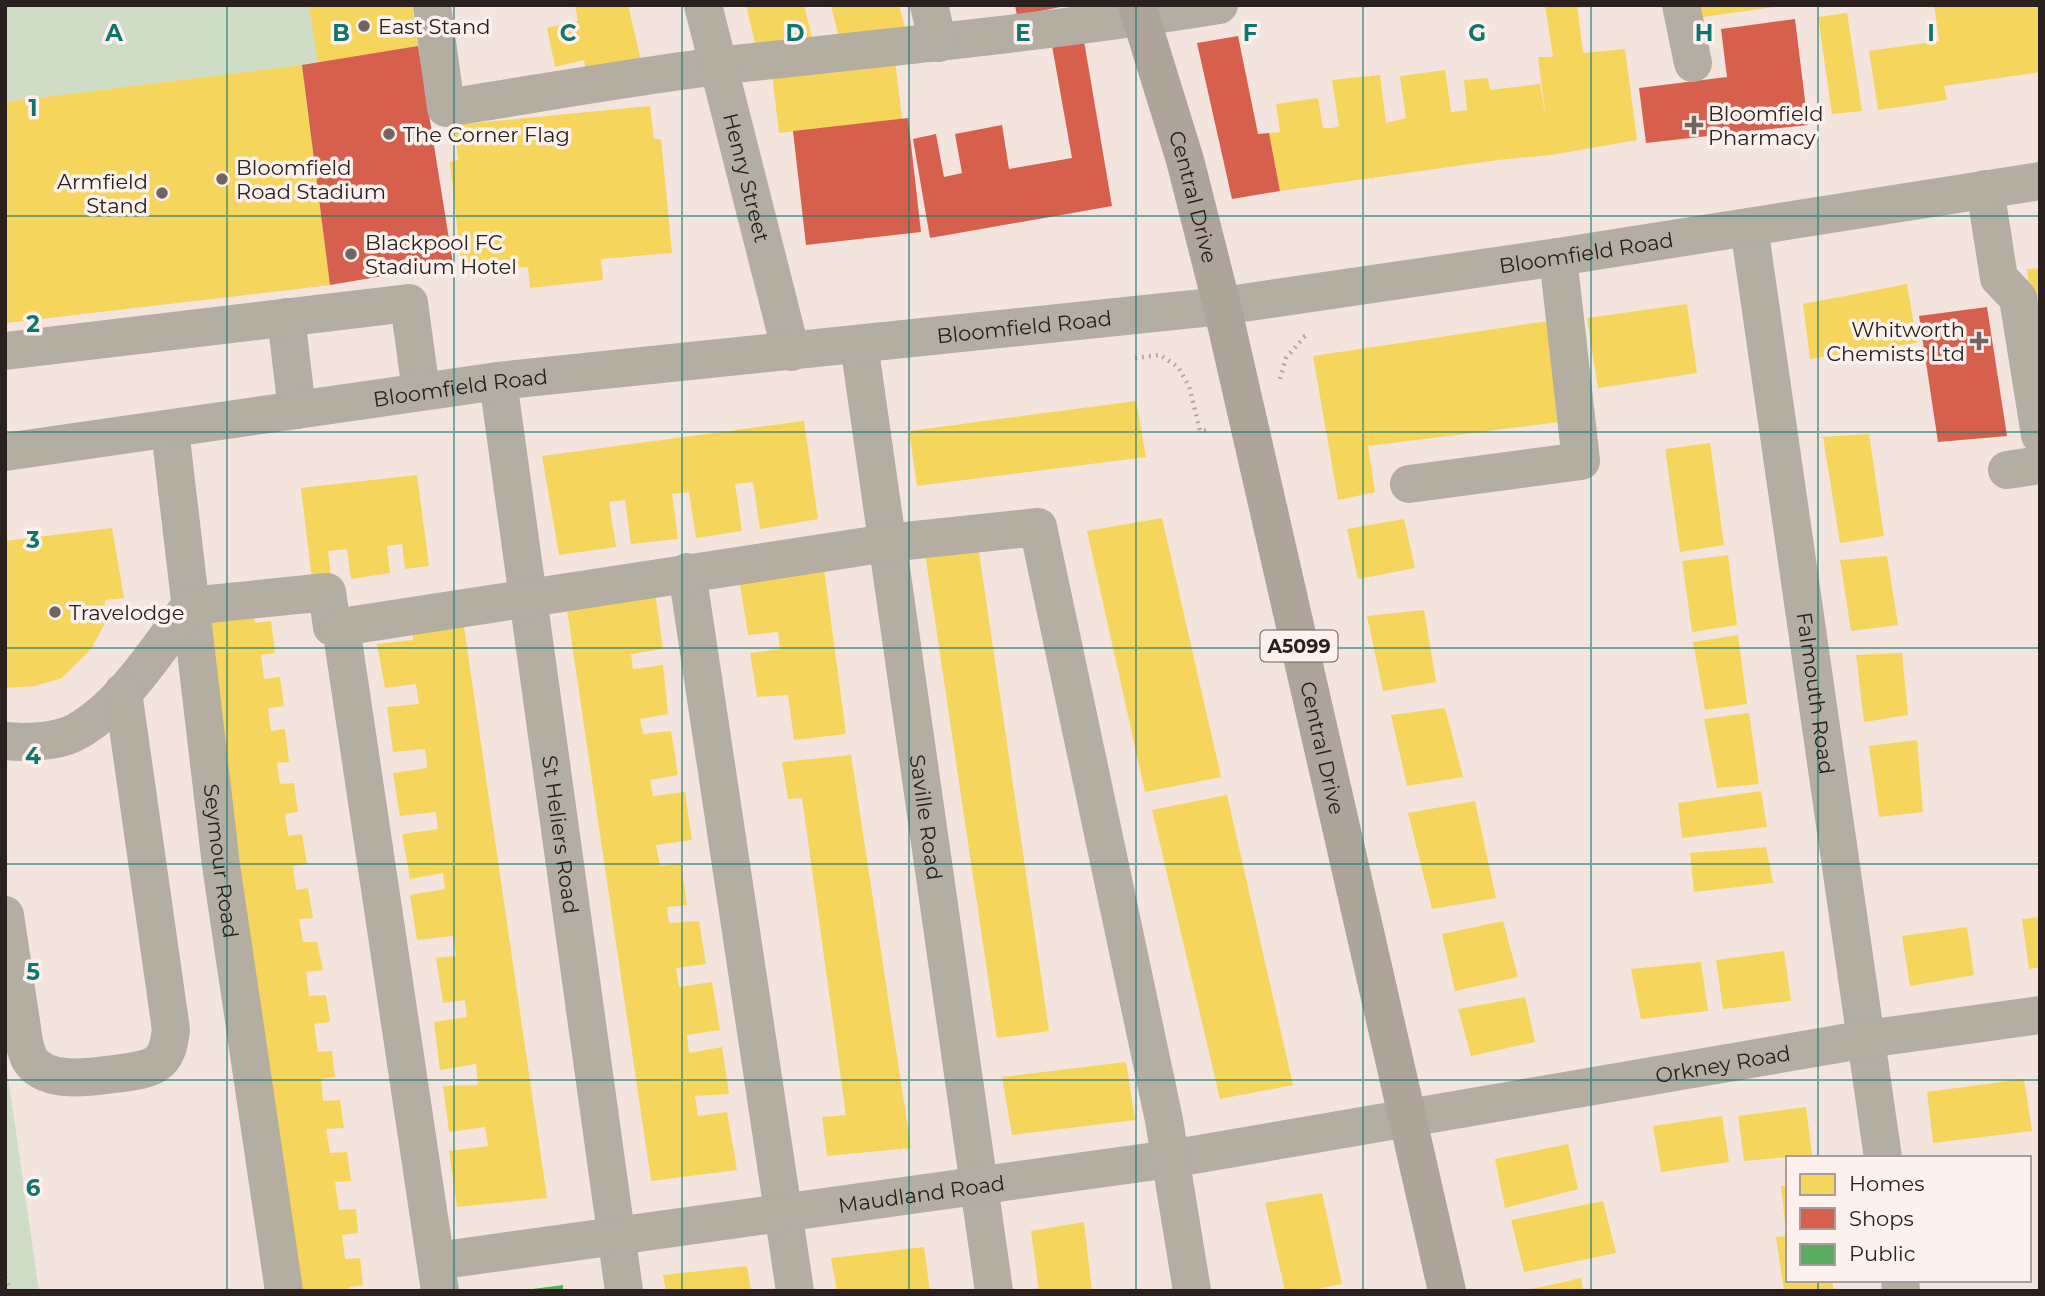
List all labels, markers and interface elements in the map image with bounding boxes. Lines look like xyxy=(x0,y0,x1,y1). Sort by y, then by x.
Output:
place label: East Stand xyxy=(378,14,490,39)
marker: East Stand xyxy=(356,18,372,34)
text: A xyxy=(104,19,123,47)
text: B xyxy=(332,19,350,47)
text: C xyxy=(560,19,577,47)
text: D xyxy=(786,19,805,47)
text: E xyxy=(1015,19,1031,47)
text: F xyxy=(1243,19,1258,47)
text: G xyxy=(1468,19,1486,47)
text: H xyxy=(1695,19,1713,47)
text: I xyxy=(1927,19,1935,47)
text: 1 xyxy=(28,94,38,122)
place label: Bloomfield Pharmacy xyxy=(1708,101,1823,150)
street label: Henry Street xyxy=(718,110,775,245)
marker: Bloomfield Pharmacy xyxy=(1686,117,1702,133)
place label: The Corner Flag xyxy=(403,122,570,147)
marker: The Corner Flag xyxy=(381,126,397,142)
street label: Central Drive xyxy=(1164,127,1223,266)
place label: Bloomfield Road Stadium xyxy=(236,155,386,204)
place label: Armfield Stand xyxy=(57,169,148,218)
marker: Bloomfield Road Stadium xyxy=(214,171,230,187)
marker: Armfield Stand xyxy=(154,185,170,201)
street label: Bloomfield Road xyxy=(1497,227,1675,278)
place label: Blackpool FC Stadium Hotel xyxy=(365,230,517,279)
marker: Blackpool FC Stadium Hotel xyxy=(343,246,359,262)
street label: Bloomfield Road xyxy=(935,305,1113,348)
text: 2 xyxy=(26,310,40,338)
place label: Whitworth Chemists Ltd xyxy=(1826,317,1965,366)
marker: Whitworth Chemists Ltd xyxy=(1971,333,1987,349)
street label: Bloomfield Road xyxy=(371,363,549,411)
text: 3 xyxy=(25,526,40,554)
place label: Travelodge xyxy=(69,600,184,625)
marker: Travelodge xyxy=(47,604,63,620)
street label: Falmouth Road xyxy=(1792,610,1840,776)
road number: A5099 xyxy=(1260,631,1338,662)
street label: Central Drive xyxy=(1296,679,1350,817)
text: 4 xyxy=(25,742,41,770)
street label: Saville Road xyxy=(905,753,948,882)
street label: St Heliers Road xyxy=(537,754,584,916)
street label: Seymour Road xyxy=(199,782,244,940)
text: 5 xyxy=(26,958,40,986)
street label: Orkney Road xyxy=(1653,1040,1792,1088)
legend xyxy=(1786,1156,2031,1282)
street label: Maudland Road xyxy=(837,1170,1006,1217)
text: Homes xyxy=(1849,1171,1924,1196)
text: 6 xyxy=(26,1174,41,1202)
text: Shops xyxy=(1849,1206,1914,1231)
text: Public xyxy=(1849,1241,1916,1266)

